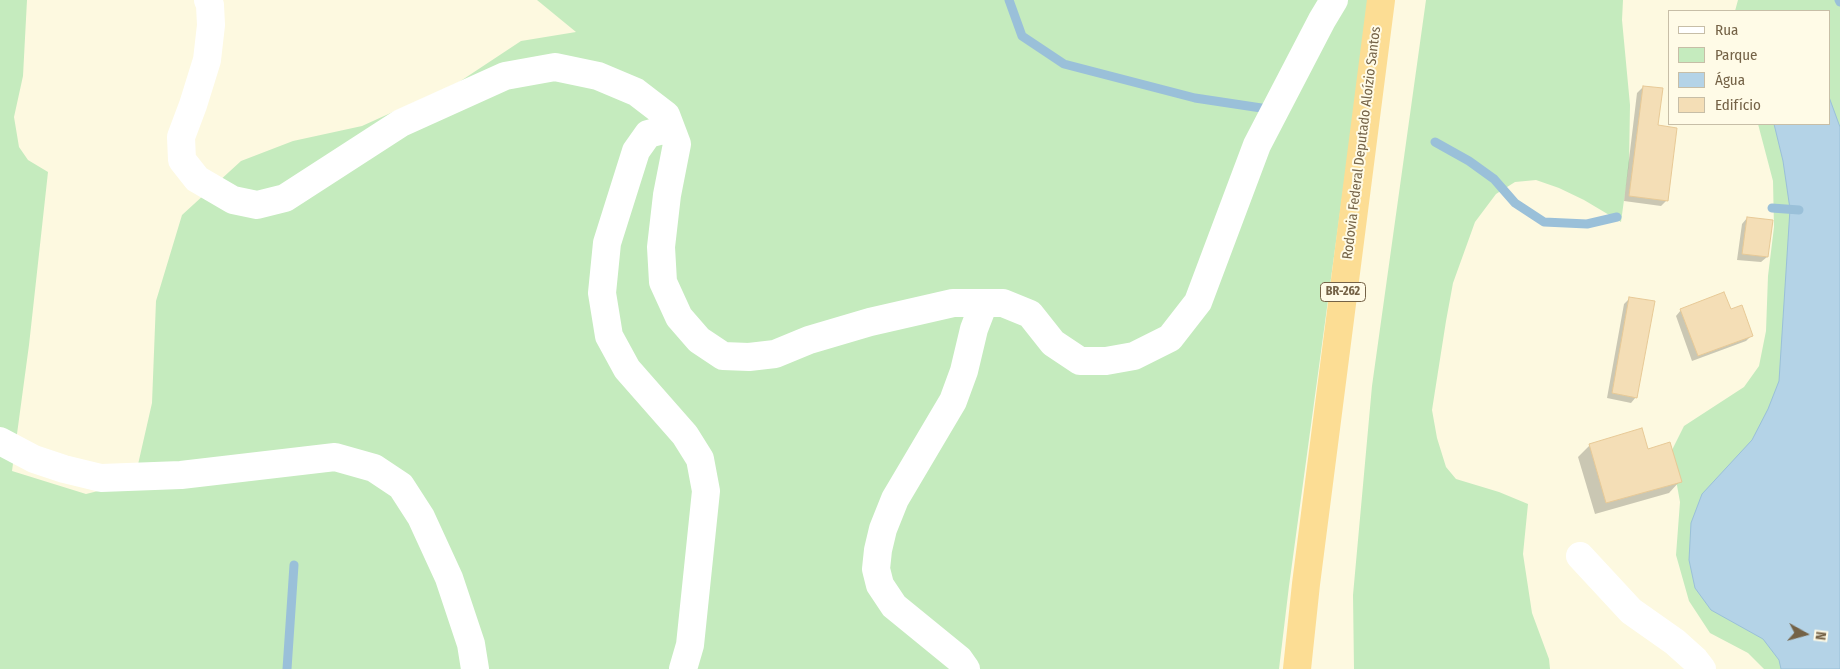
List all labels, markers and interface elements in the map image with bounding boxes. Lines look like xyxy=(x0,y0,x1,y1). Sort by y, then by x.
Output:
legend xyxy=(1668,10,1830,125)
text: Rua xyxy=(1715,21,1738,39)
street label: Rodovia Federal Deputado Aloízio Santos xyxy=(1339,26,1385,260)
text: Parque xyxy=(1715,46,1758,64)
text: Água xyxy=(1715,71,1745,89)
text: Edifício xyxy=(1715,96,1761,114)
road number: BR-262 xyxy=(1320,282,1366,302)
north arrow xyxy=(1780,609,1830,659)
text: N xyxy=(1811,631,1829,641)

